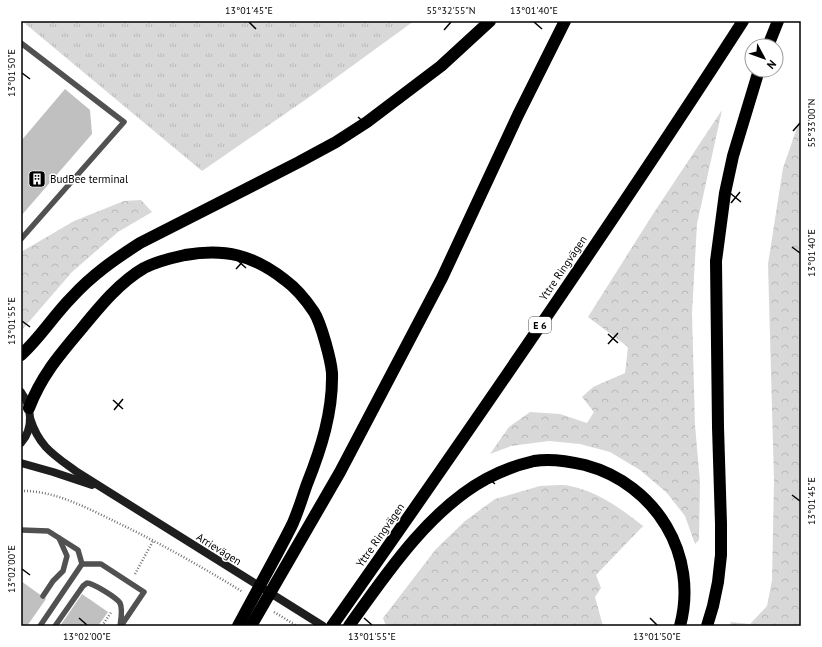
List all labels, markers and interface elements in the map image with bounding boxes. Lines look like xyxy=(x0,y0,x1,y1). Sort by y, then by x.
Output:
text: 13°01'45"E xyxy=(225,4,273,17)
text: 55°32'55"N xyxy=(426,4,476,17)
text: 13°01'40"E xyxy=(510,4,558,17)
north arrow xyxy=(744,38,784,78)
text: 13°01'50"E xyxy=(5,49,18,97)
text: N xyxy=(764,57,779,72)
text: 55°33'00"N xyxy=(805,98,818,148)
building icon: BudBee terminal xyxy=(27,169,47,189)
place label: BudBee terminal xyxy=(50,172,129,186)
text: 13°01'40"E xyxy=(805,229,818,277)
street label: Yttre Ringvägen xyxy=(536,233,590,303)
text: 13°01'55"E xyxy=(5,297,18,345)
road number: E 6 xyxy=(529,317,551,333)
text: 13°01'45"E xyxy=(805,477,818,525)
street label: Yttre Ringvägen xyxy=(353,500,407,570)
street label: Arrievägen xyxy=(194,530,244,568)
text: 13°02'00"E xyxy=(5,545,18,593)
text: 13°02'00"E xyxy=(63,630,111,643)
text: 13°01'55"E xyxy=(348,630,396,643)
text: 13°01'50"E xyxy=(633,630,681,643)

